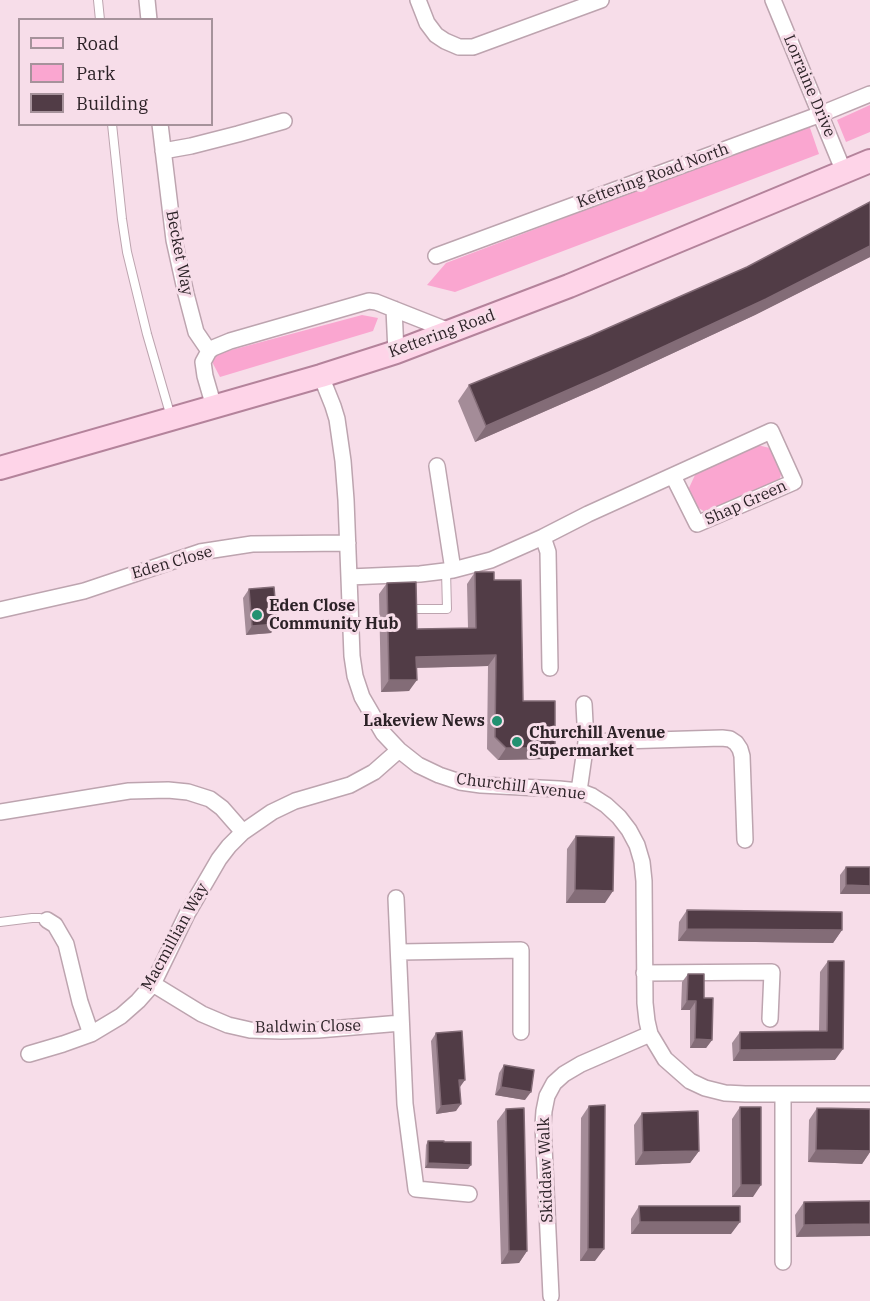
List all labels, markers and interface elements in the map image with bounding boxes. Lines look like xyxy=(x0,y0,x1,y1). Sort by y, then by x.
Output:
legend xyxy=(18,18,213,126)
text: Road xyxy=(76,32,119,55)
street label: Lorraine Drive xyxy=(779,32,839,140)
text: Park xyxy=(76,62,115,85)
text: Building xyxy=(76,92,148,115)
street label: Kettering Road North xyxy=(574,140,732,212)
street label: Becket Way xyxy=(161,209,197,297)
street label: Kettering Road xyxy=(386,306,498,362)
street label: Shap Green xyxy=(702,476,790,530)
street label: Eden Close xyxy=(129,542,215,584)
place label: Eden Close Community Hub xyxy=(269,596,398,634)
marker: Eden Close Community Hub xyxy=(250,608,264,622)
place label: Lakeview News xyxy=(363,711,485,731)
marker: Lakeview News xyxy=(490,714,504,728)
place label: Churchill Avenue Supermarket xyxy=(529,723,665,761)
marker: Churchill Avenue Supermarket xyxy=(510,735,524,749)
street label: Churchill Avenue xyxy=(455,770,587,804)
street label: Macmillian Way xyxy=(137,880,213,994)
street label: Baldwin Close xyxy=(255,1016,361,1038)
street label: Skiddaw Walk xyxy=(535,1117,557,1223)

